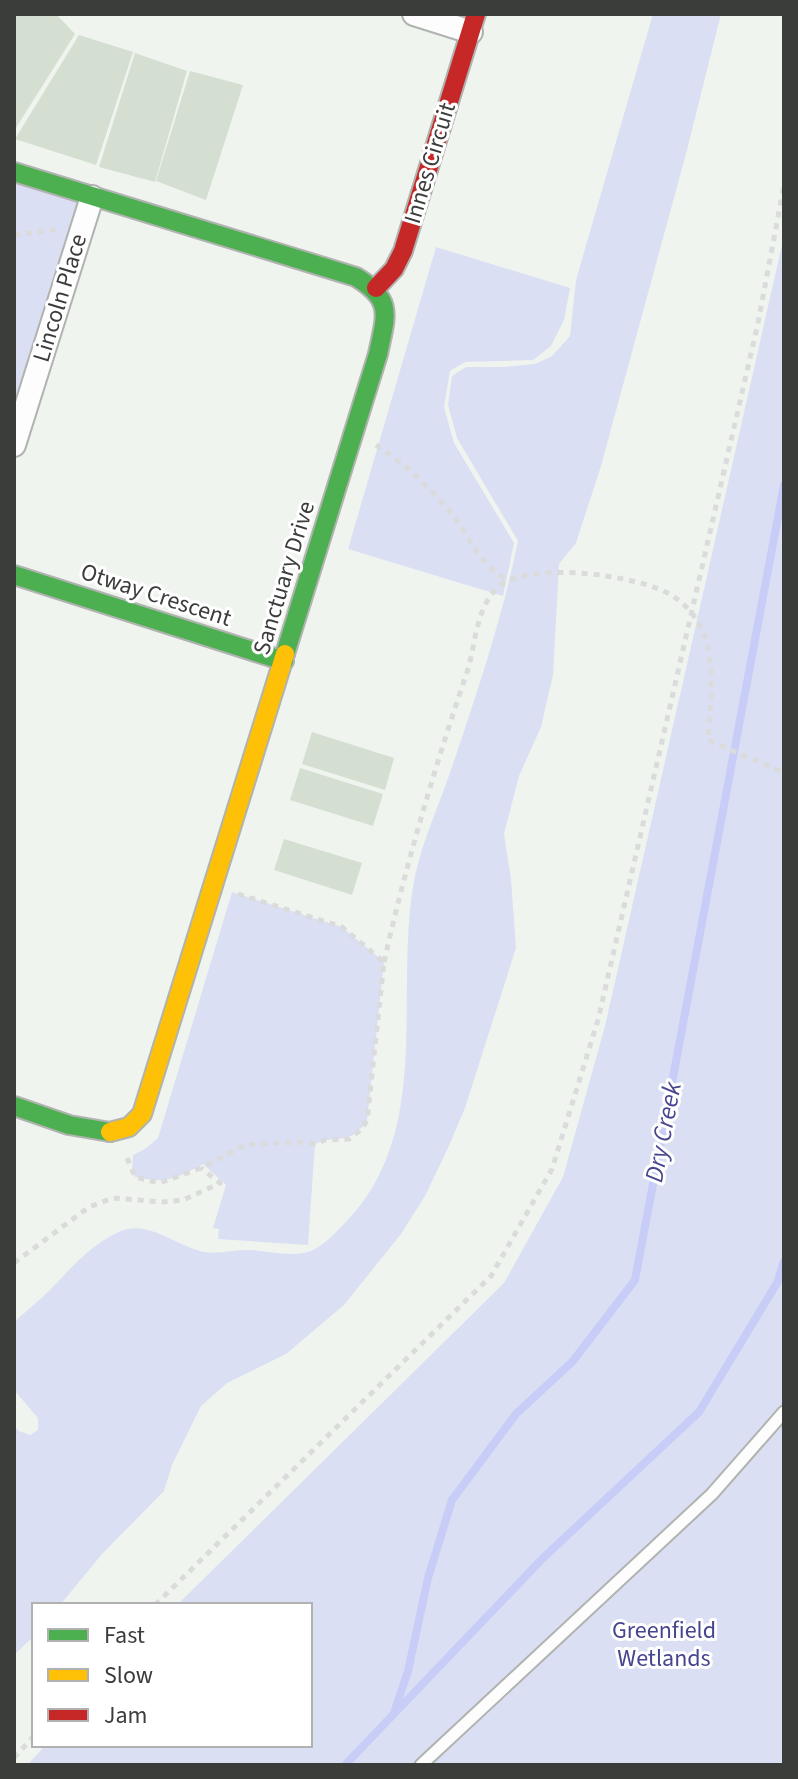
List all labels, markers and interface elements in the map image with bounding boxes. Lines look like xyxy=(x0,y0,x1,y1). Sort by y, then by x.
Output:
street label: Innes Circuit xyxy=(395,98,465,228)
street label: Lincoln Place xyxy=(24,230,96,366)
street label: Sanctuary Drive xyxy=(244,497,324,659)
street label: Otway Crescent xyxy=(76,554,236,636)
water label: Dry Creek xyxy=(635,1078,691,1185)
legend xyxy=(32,1603,312,1747)
park label: Greenfield Wetlands xyxy=(612,1613,716,1676)
text: Fast xyxy=(104,1618,145,1653)
text: Slow xyxy=(104,1658,153,1693)
text: Jam xyxy=(104,1698,148,1733)

